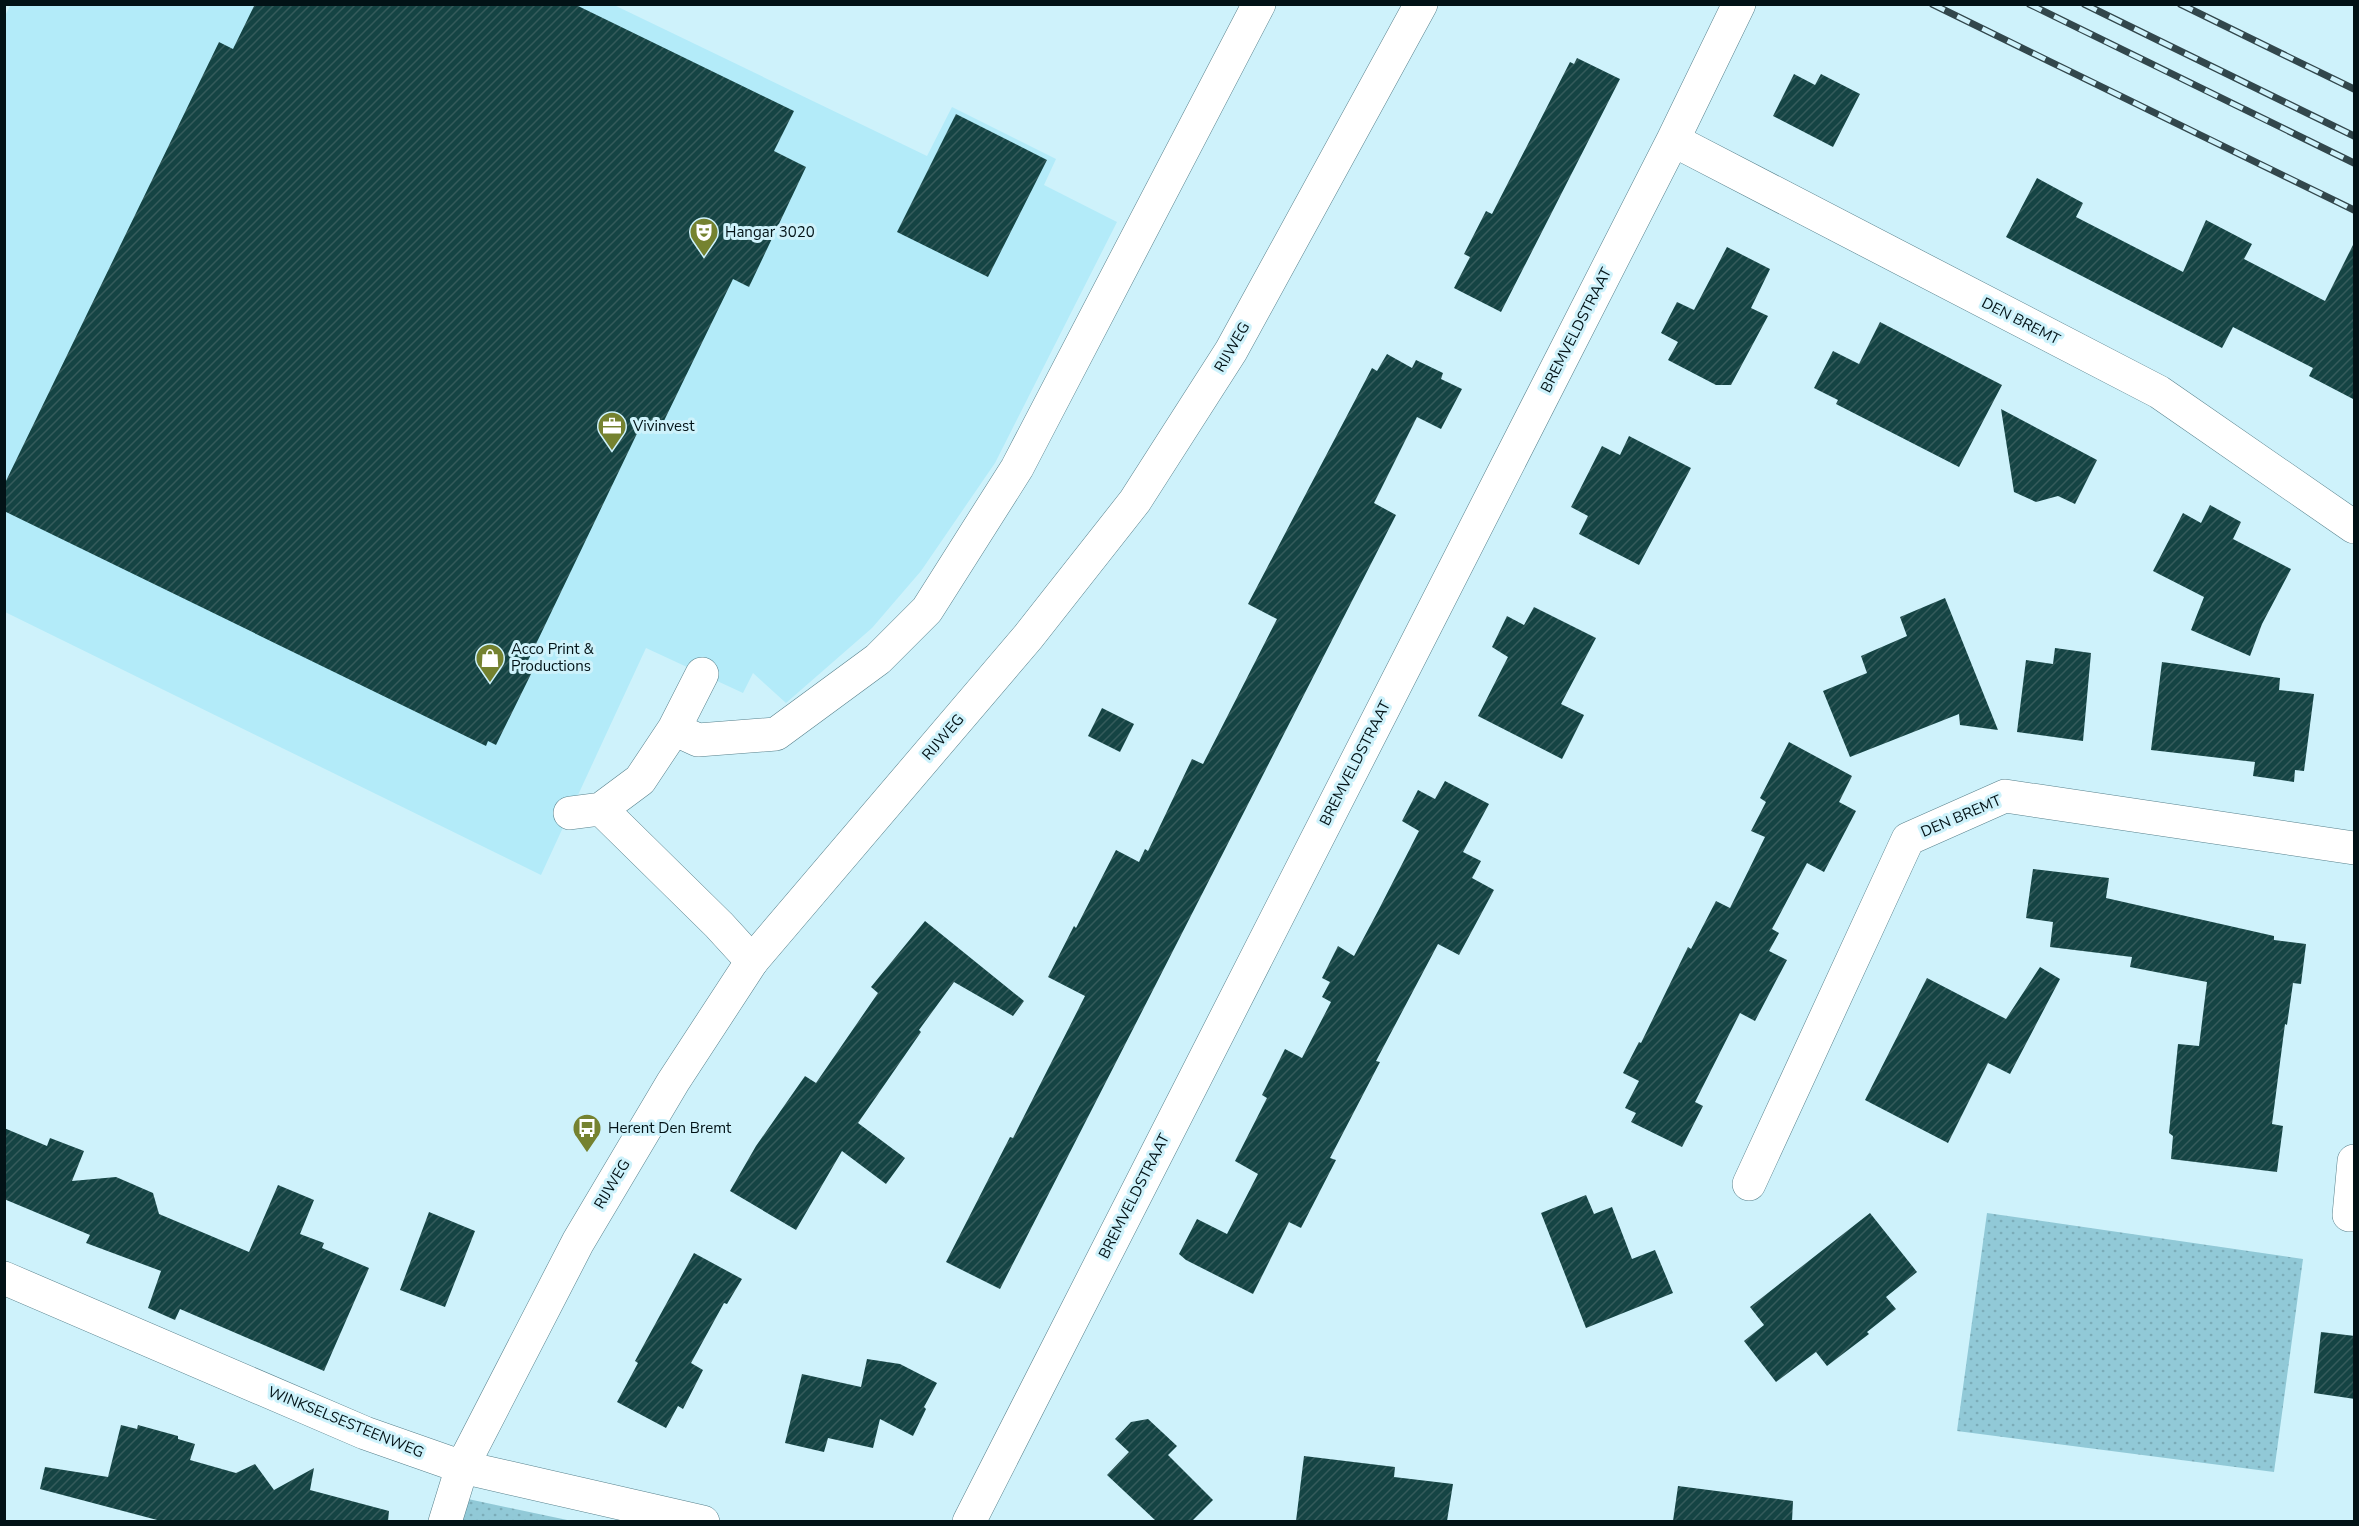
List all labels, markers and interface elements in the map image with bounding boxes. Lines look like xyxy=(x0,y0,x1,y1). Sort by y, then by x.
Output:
theatre icon: Hangar 3020 xyxy=(688,216,720,258)
place label: Hangar 3020 xyxy=(725,222,815,242)
street label: BREMVELDSTRAAT xyxy=(1536,264,1616,396)
street label: DEN BREMT xyxy=(1978,293,2064,349)
street label: RIJWEG xyxy=(1210,318,1254,376)
office icon: Vivinvest xyxy=(596,410,628,452)
place label: Vivinvest xyxy=(632,416,695,436)
place label: Acco Print & Productions xyxy=(511,639,594,676)
shop icon: Acco Print & Productions xyxy=(474,642,506,684)
street label: BREMVELDSTRAAT xyxy=(1315,697,1395,829)
street label: RIJWEG xyxy=(917,710,969,764)
street label: DEN BREMT xyxy=(1918,790,2004,842)
bus stop icon: Herent Den Bremt xyxy=(571,1112,603,1154)
place label: Herent Den Bremt xyxy=(608,1118,732,1138)
street label: BREMVELDSTRAAT xyxy=(1094,1130,1174,1262)
street label: RIJWEG xyxy=(589,1155,635,1213)
street label: WINKSELSESTEENWEG xyxy=(265,1381,427,1463)

